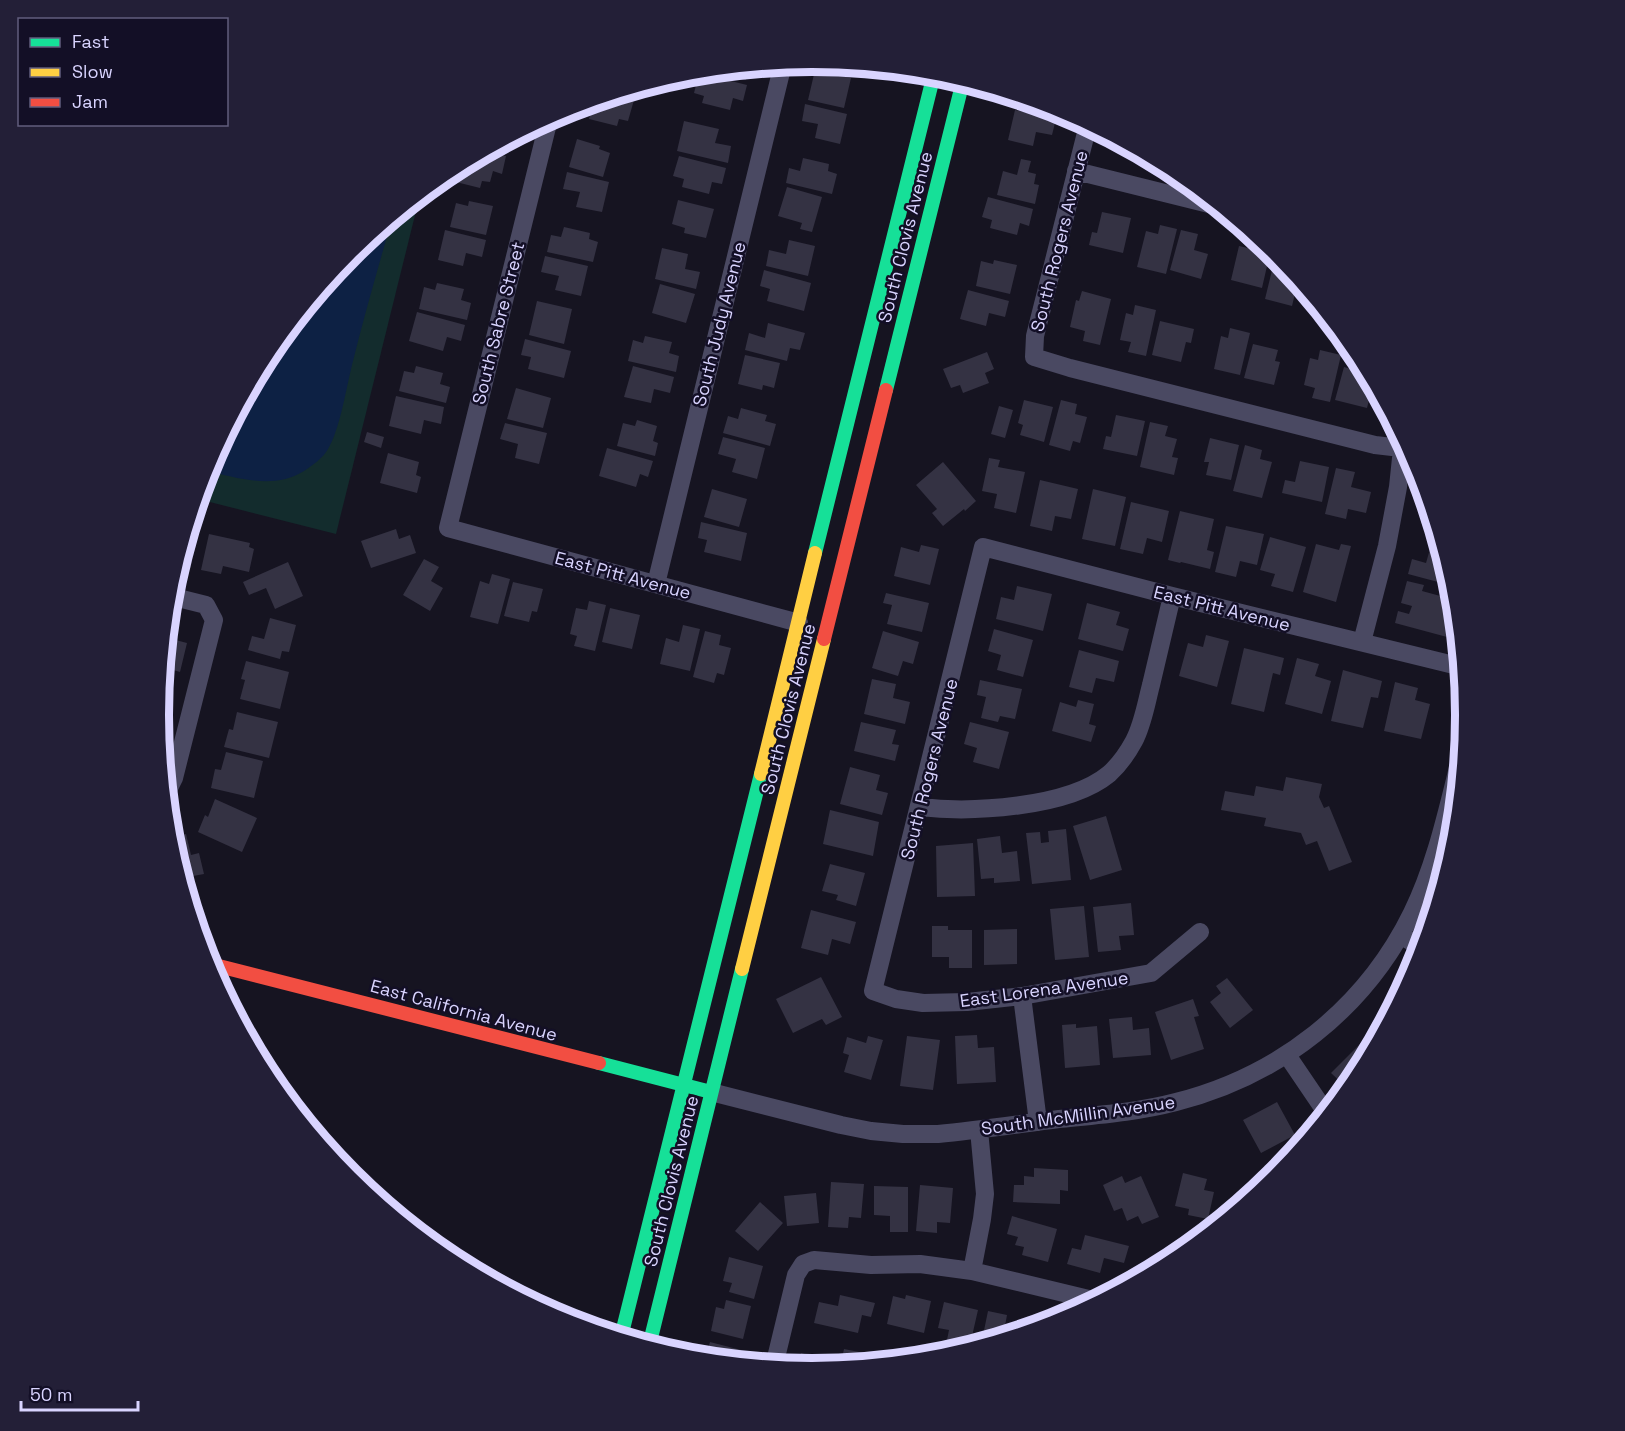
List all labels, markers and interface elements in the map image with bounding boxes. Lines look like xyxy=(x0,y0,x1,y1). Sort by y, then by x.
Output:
legend xyxy=(18,18,228,126)
text: Fast xyxy=(72,30,109,53)
text: Slow xyxy=(72,60,113,83)
text: Jam xyxy=(72,90,108,113)
street label: South Rogers Avenue xyxy=(1025,148,1093,334)
street label: South Clovis Avenue xyxy=(873,149,937,325)
street label: South Sabre Street xyxy=(467,239,529,407)
street label: South Judy Avenue xyxy=(687,239,751,409)
street label: East Pitt Avenue xyxy=(552,546,694,604)
street label: East Pitt Avenue xyxy=(1151,580,1293,636)
street label: South Clovis Avenue xyxy=(756,621,820,797)
street label: South Rogers Avenue xyxy=(895,676,963,862)
street label: East Lorena Avenue xyxy=(958,966,1130,1012)
street label: East California Avenue xyxy=(368,974,560,1046)
street label: South McMillin Avenue xyxy=(980,1090,1176,1140)
street label: South Clovis Avenue xyxy=(639,1093,703,1269)
scale bar xyxy=(21,1374,138,1412)
text: 50 m xyxy=(30,1383,72,1406)

